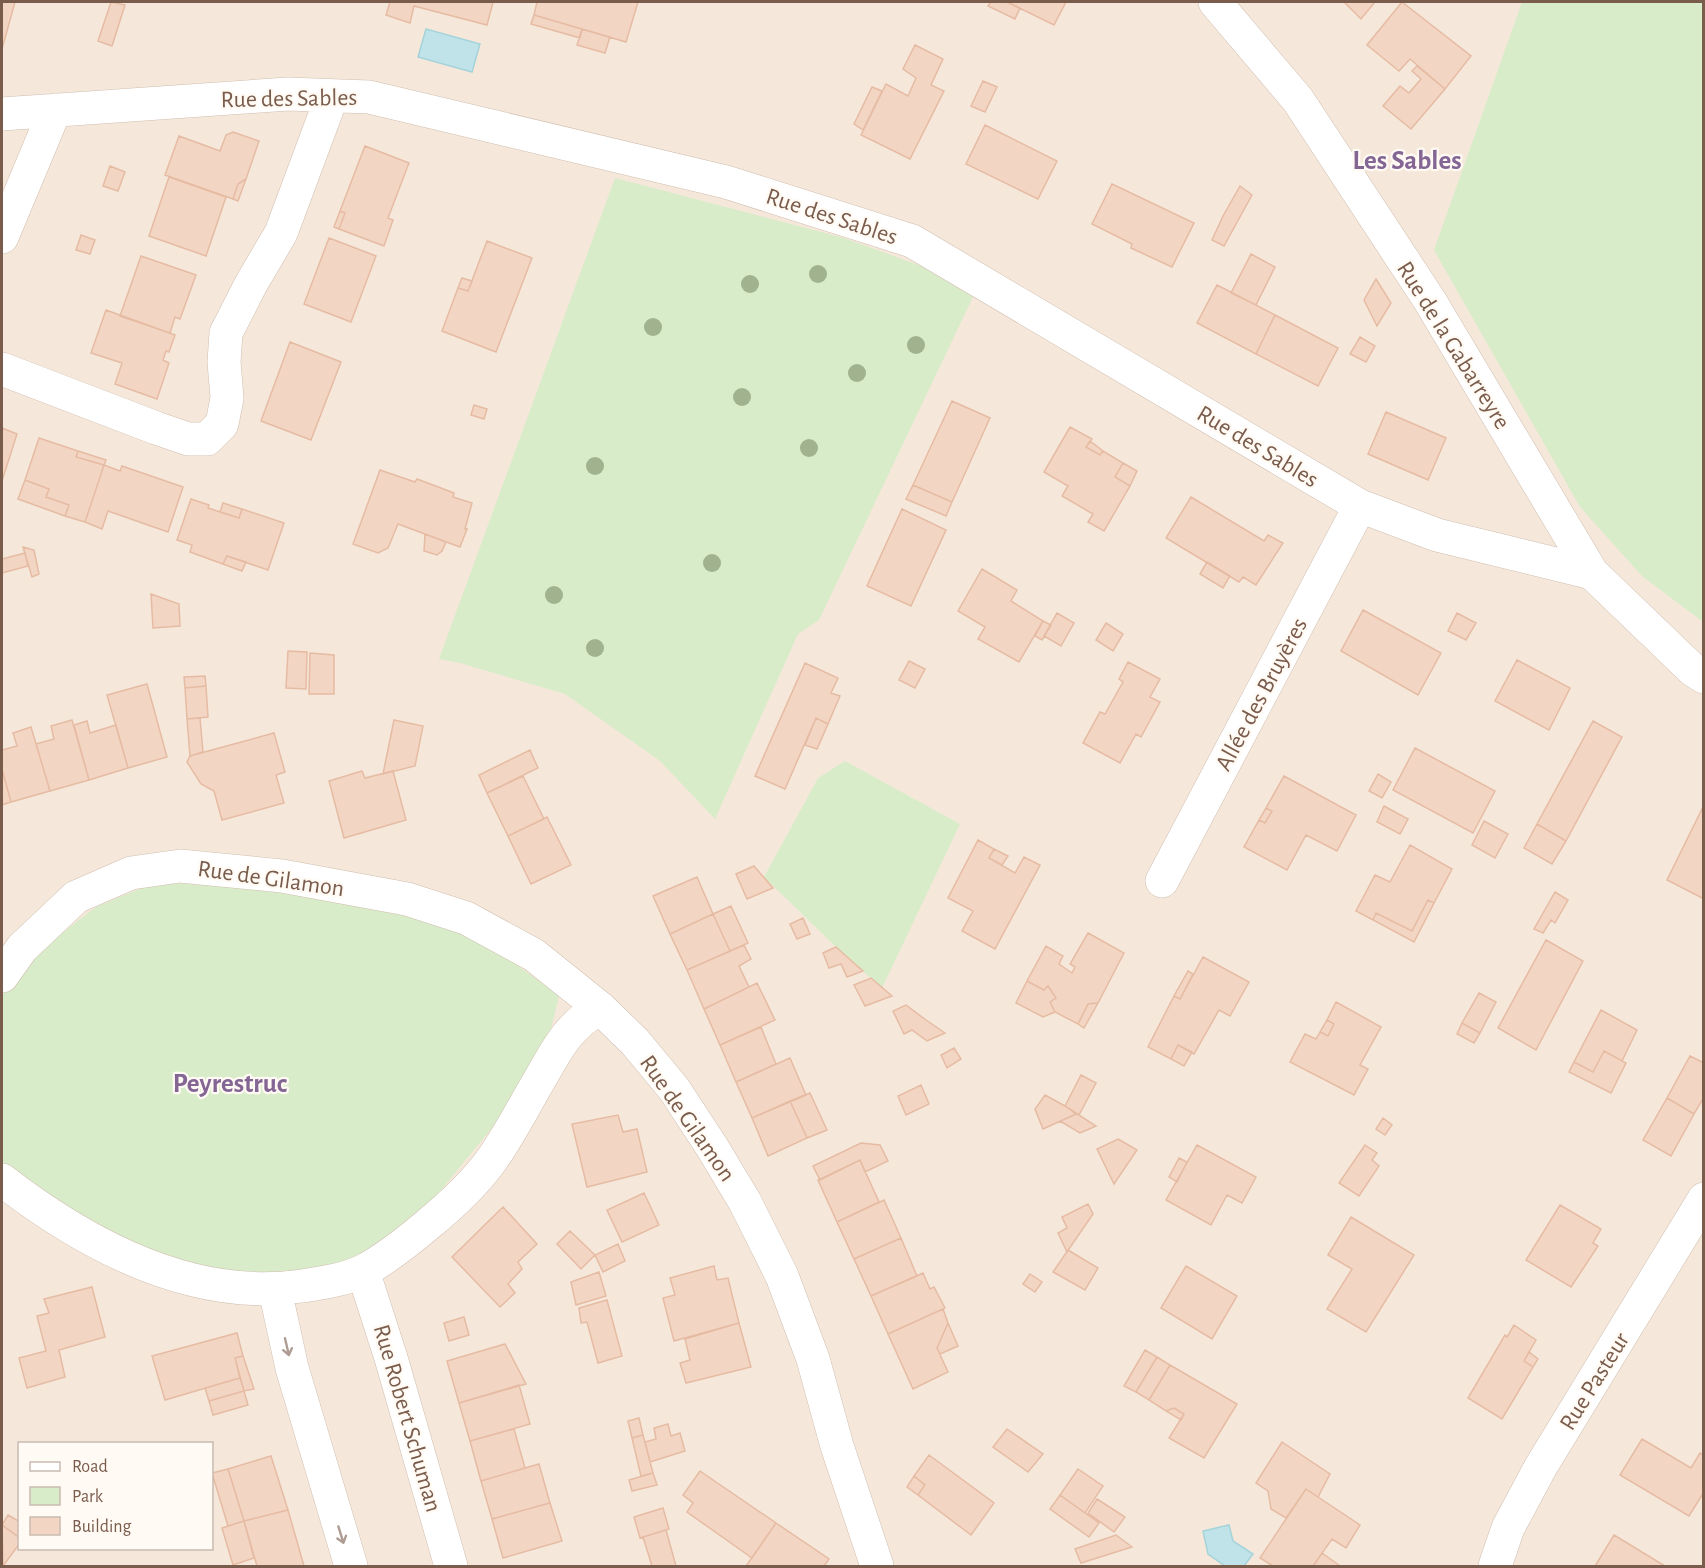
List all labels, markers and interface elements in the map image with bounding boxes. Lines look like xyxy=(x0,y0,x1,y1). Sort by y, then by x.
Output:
street label: Rue des Sables xyxy=(221,86,357,112)
district label: Les Sables xyxy=(1352,147,1462,174)
street label: Rue des Sables xyxy=(763,184,900,249)
street label: Rue de la Gabarreyre xyxy=(1392,258,1514,434)
street label: Rue des Sables xyxy=(1193,401,1322,492)
street label: Allée des Bruyères xyxy=(1212,614,1312,775)
street label: Rue de Gilamon xyxy=(196,857,346,901)
street label: Rue de Gilamon xyxy=(635,1051,739,1186)
district label: Peyrestruc xyxy=(173,1070,288,1098)
street label: Rue Robert Schuman xyxy=(369,1322,445,1515)
street label: Rue Pasteur xyxy=(1556,1328,1634,1435)
one-way arrow xyxy=(282,1337,294,1356)
legend xyxy=(18,1442,213,1550)
text: Road xyxy=(72,1458,108,1476)
text: Park xyxy=(72,1488,104,1506)
text: Building xyxy=(72,1518,132,1536)
one-way arrow xyxy=(336,1525,347,1544)

